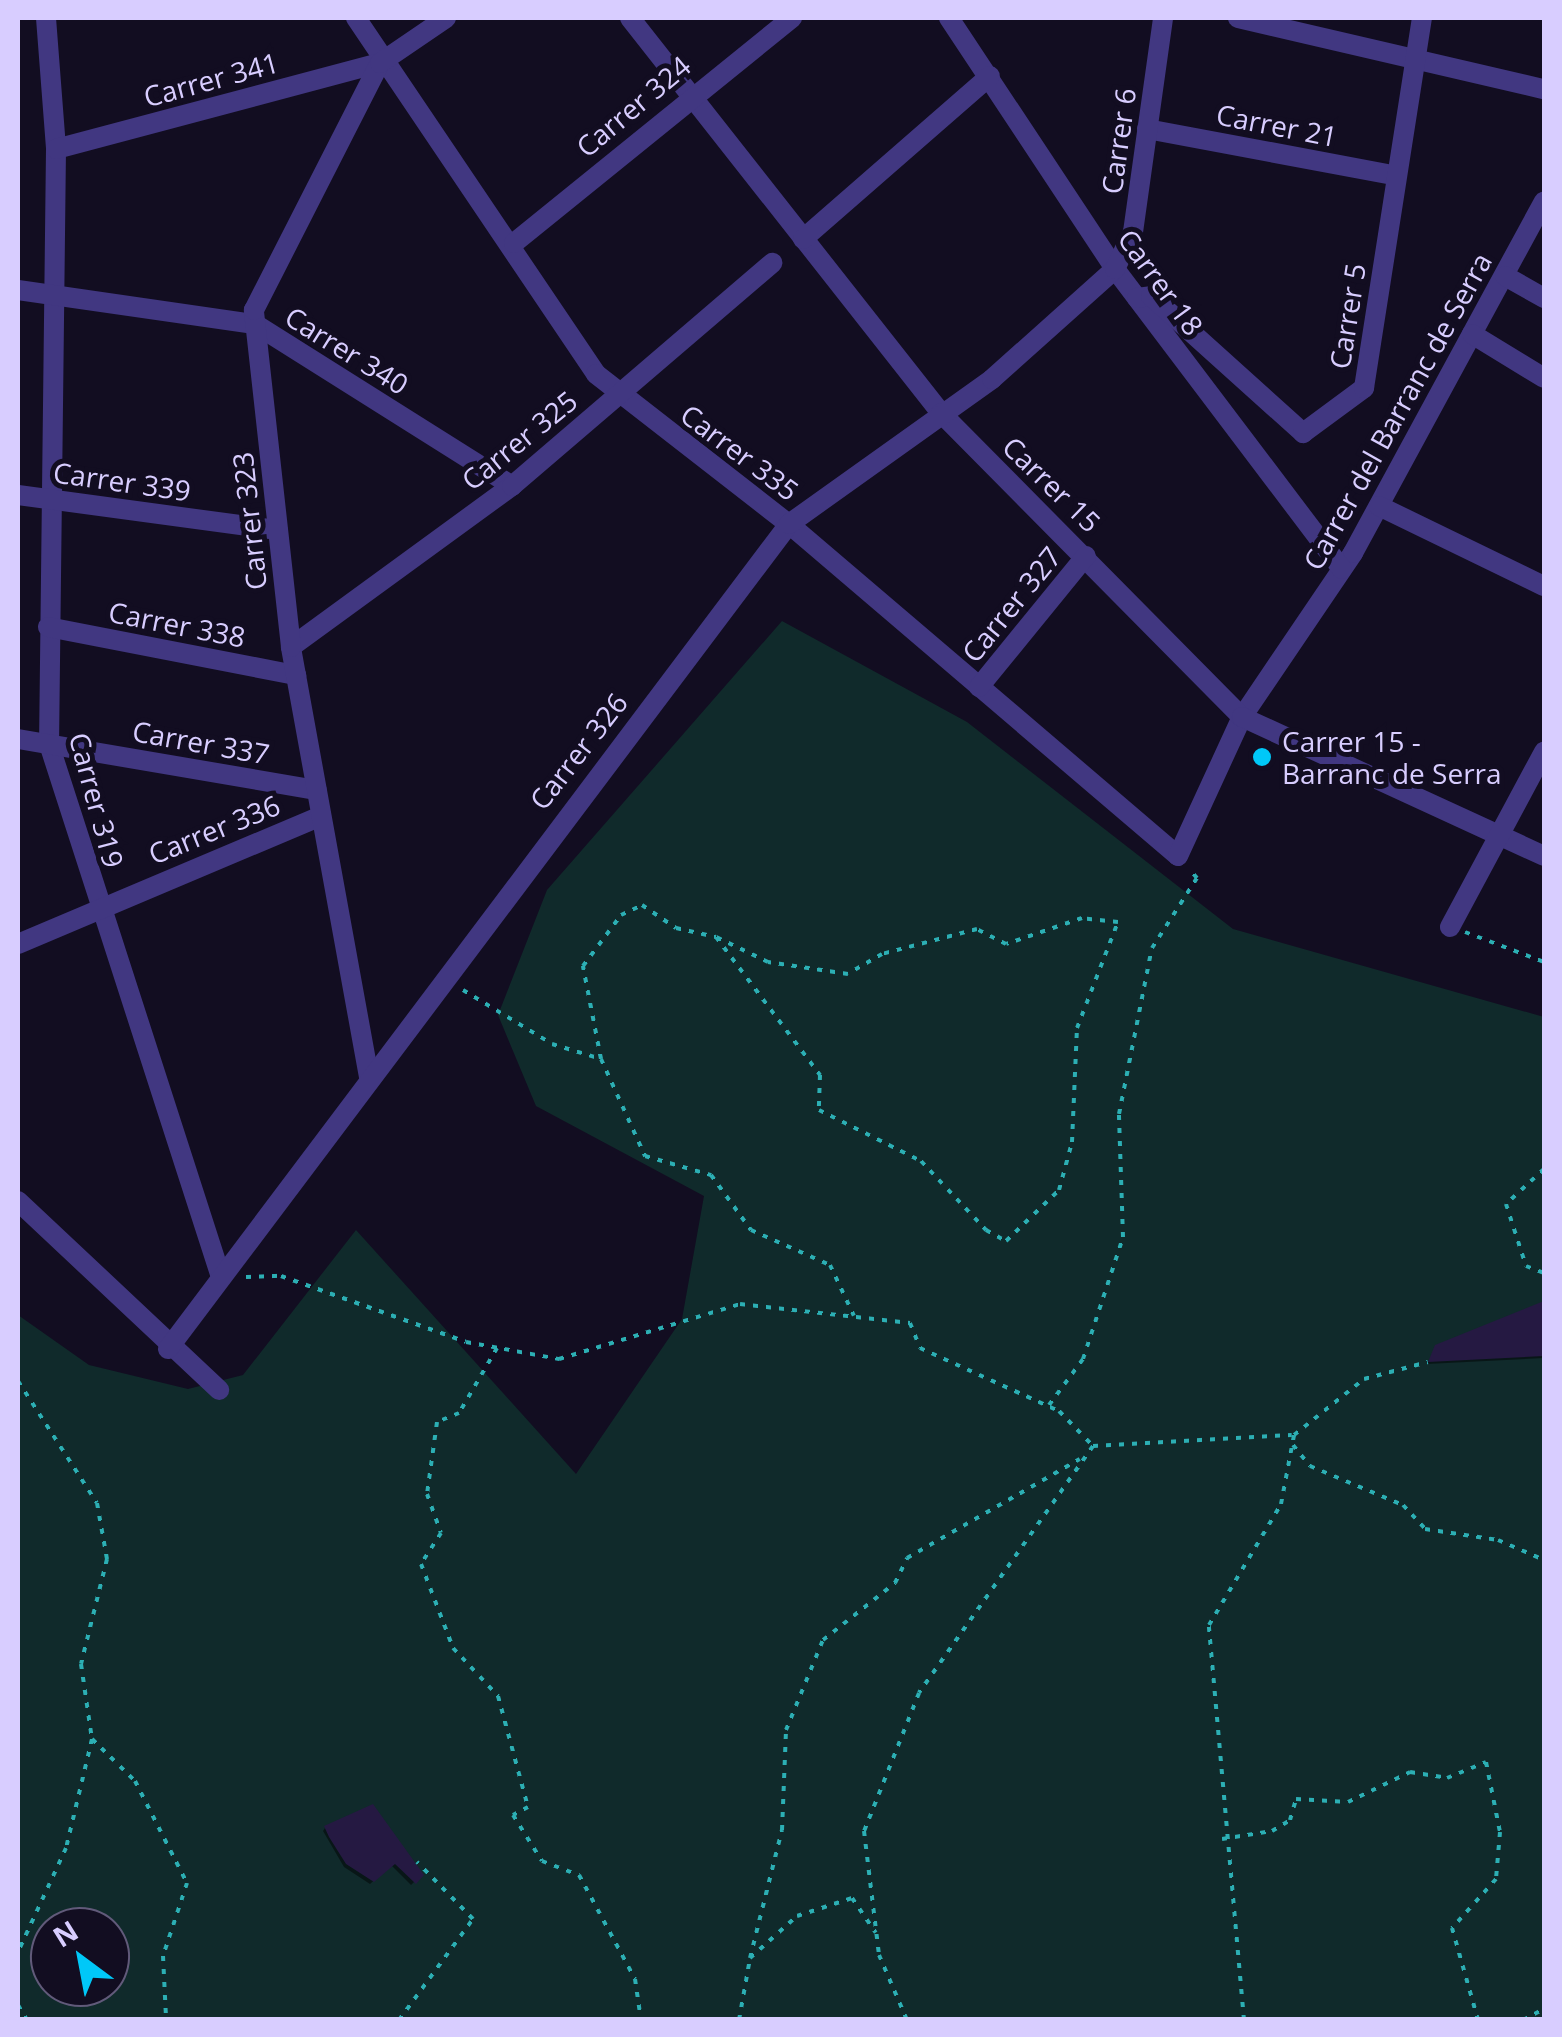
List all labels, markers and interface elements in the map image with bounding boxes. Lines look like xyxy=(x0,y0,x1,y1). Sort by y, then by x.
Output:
street label: Carrer 341 xyxy=(140,45,282,113)
street label: Carrer 324 xyxy=(569,49,697,163)
street label: Carrer 6 xyxy=(1094,86,1142,196)
street label: Carrer 21 xyxy=(1214,97,1340,153)
street label: Carrer 18 xyxy=(1111,223,1211,341)
street label: Carrer del Barranc de Serra xyxy=(1296,247,1498,575)
street label: Carrer 5 xyxy=(1322,261,1372,371)
street label: Carrer 340 xyxy=(279,299,415,401)
street label: Carrer 325 xyxy=(455,383,583,497)
street label: Carrer 335 xyxy=(675,397,805,507)
street label: Carrer 15 xyxy=(996,429,1108,539)
street label: Carrer 323 xyxy=(225,450,273,592)
street label: Carrer 339 xyxy=(51,455,193,507)
street label: Carrer 327 xyxy=(954,540,1068,668)
street label: Carrer 338 xyxy=(106,594,248,654)
street label: Carrer 326 xyxy=(522,686,634,816)
street label: Carrer 337 xyxy=(130,713,272,771)
place label: Carrer 15 - Barranc de Serra xyxy=(1282,724,1502,790)
street label: Carrer 319 xyxy=(63,729,131,871)
marker: Carrer 15 - Barranc de Serra xyxy=(1251,746,1273,768)
street label: Carrer 336 xyxy=(143,787,285,871)
north arrow xyxy=(30,1907,130,2007)
text: N xyxy=(45,1911,85,1955)

